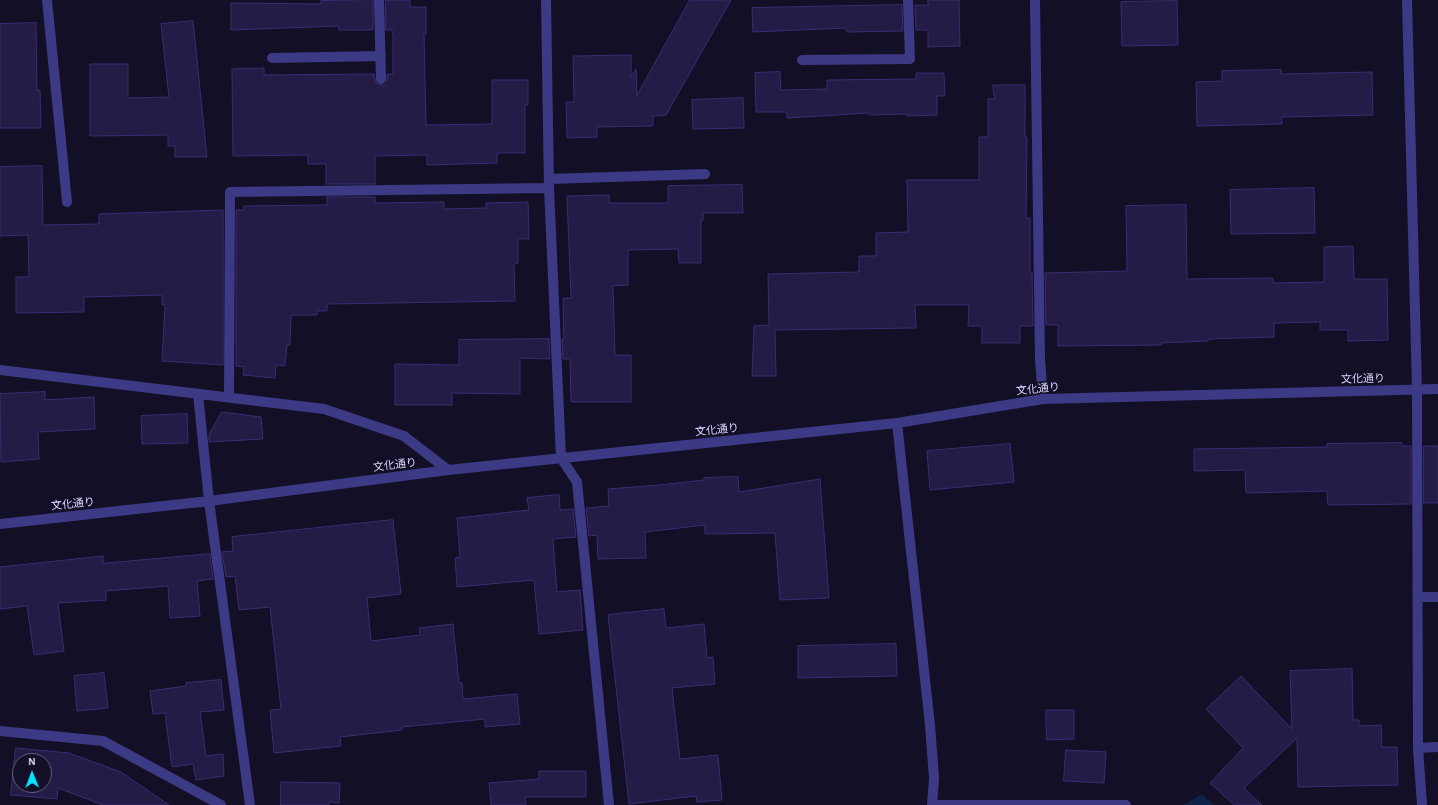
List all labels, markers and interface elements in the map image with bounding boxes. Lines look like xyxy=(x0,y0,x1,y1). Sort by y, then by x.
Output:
street label: 文化通り xyxy=(1341,372,1385,386)
street label: 文化通り xyxy=(1015,380,1061,398)
street label: 文化通り xyxy=(694,421,740,439)
street label: 文化通り xyxy=(372,456,418,474)
street label: 文化通り xyxy=(50,495,96,513)
north arrow xyxy=(12,753,52,793)
text: N xyxy=(28,756,36,767)

